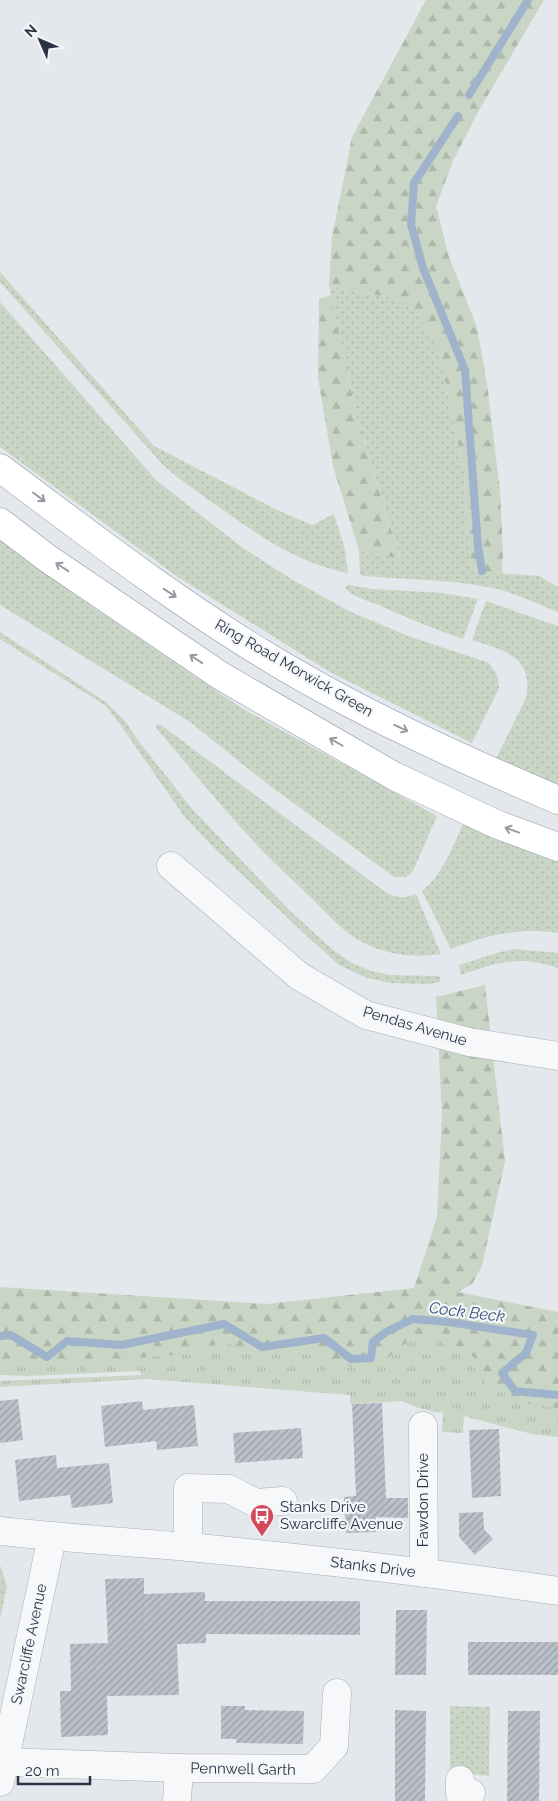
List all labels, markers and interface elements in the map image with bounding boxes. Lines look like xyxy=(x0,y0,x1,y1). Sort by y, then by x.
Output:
north arrow xyxy=(15,15,65,65)
text: N xyxy=(21,21,40,40)
one-way arrow xyxy=(32,492,46,502)
one-way arrow xyxy=(55,562,69,573)
one-way arrow xyxy=(163,588,177,598)
street label: Ring Road Morwick Green xyxy=(212,615,376,721)
one-way arrow xyxy=(189,654,203,664)
one-way arrow xyxy=(393,724,408,734)
one-way arrow xyxy=(329,737,343,747)
one-way arrow xyxy=(505,825,520,834)
street label: Pendas Avenue xyxy=(361,1003,469,1050)
water label: Cock Beck xyxy=(428,1298,507,1326)
street label: Fawdon Drive xyxy=(414,1453,432,1547)
place label: Stanks Drive Swarcliffe Avenue xyxy=(280,1498,403,1533)
bus stop icon: Stanks Drive Swarcliffe Avenue xyxy=(249,1503,275,1537)
street label: Stanks Drive xyxy=(329,1553,417,1581)
street label: Swarcliffe Avenue xyxy=(7,1582,51,1706)
scale bar xyxy=(18,1754,90,1786)
street label: Pennwell Garth xyxy=(190,1759,296,1779)
text: 20 m xyxy=(25,1762,60,1780)

